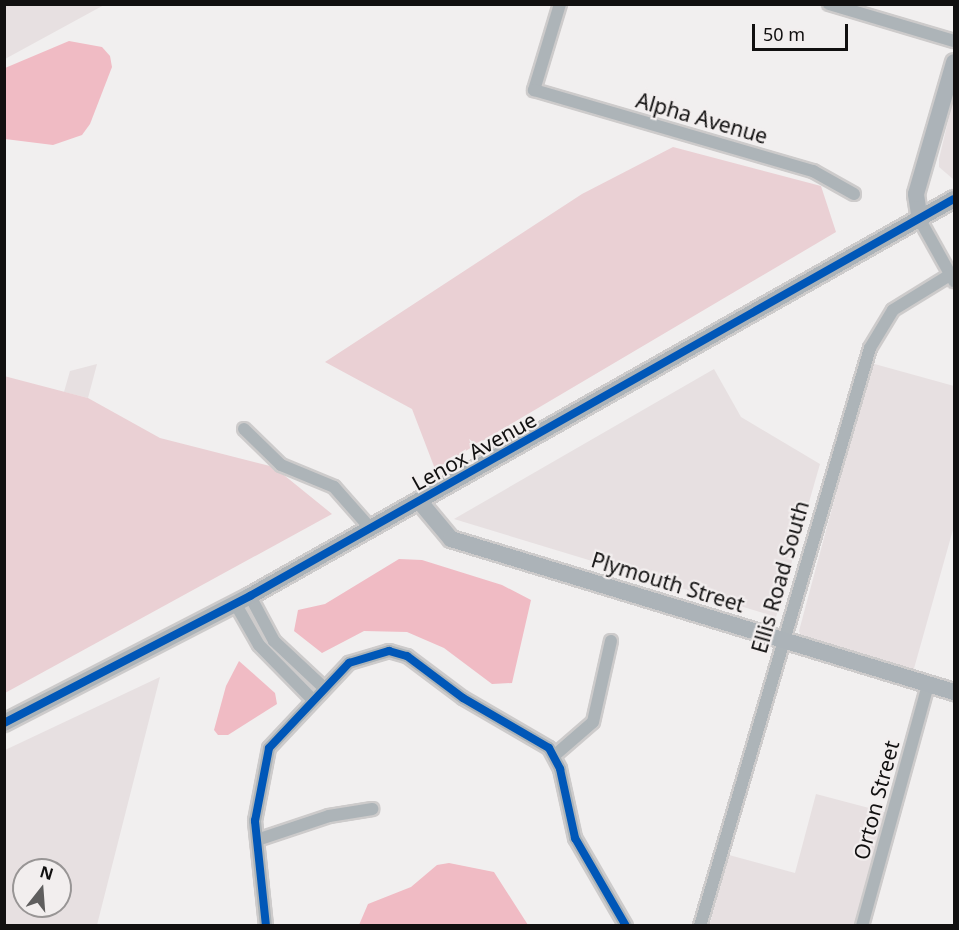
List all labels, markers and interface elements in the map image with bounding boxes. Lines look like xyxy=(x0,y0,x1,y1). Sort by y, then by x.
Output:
scale bar xyxy=(755,12,851,50)
text: 50 m xyxy=(763,22,805,46)
street label: Alpha Avenue xyxy=(633,87,771,149)
street label: Lenox Avenue xyxy=(407,406,541,496)
street label: Ellis Road South xyxy=(746,498,814,656)
street label: Plymouth Street xyxy=(588,547,748,617)
street label: Orton Street xyxy=(848,738,904,862)
north arrow xyxy=(12,858,72,918)
text: N xyxy=(37,860,56,885)

